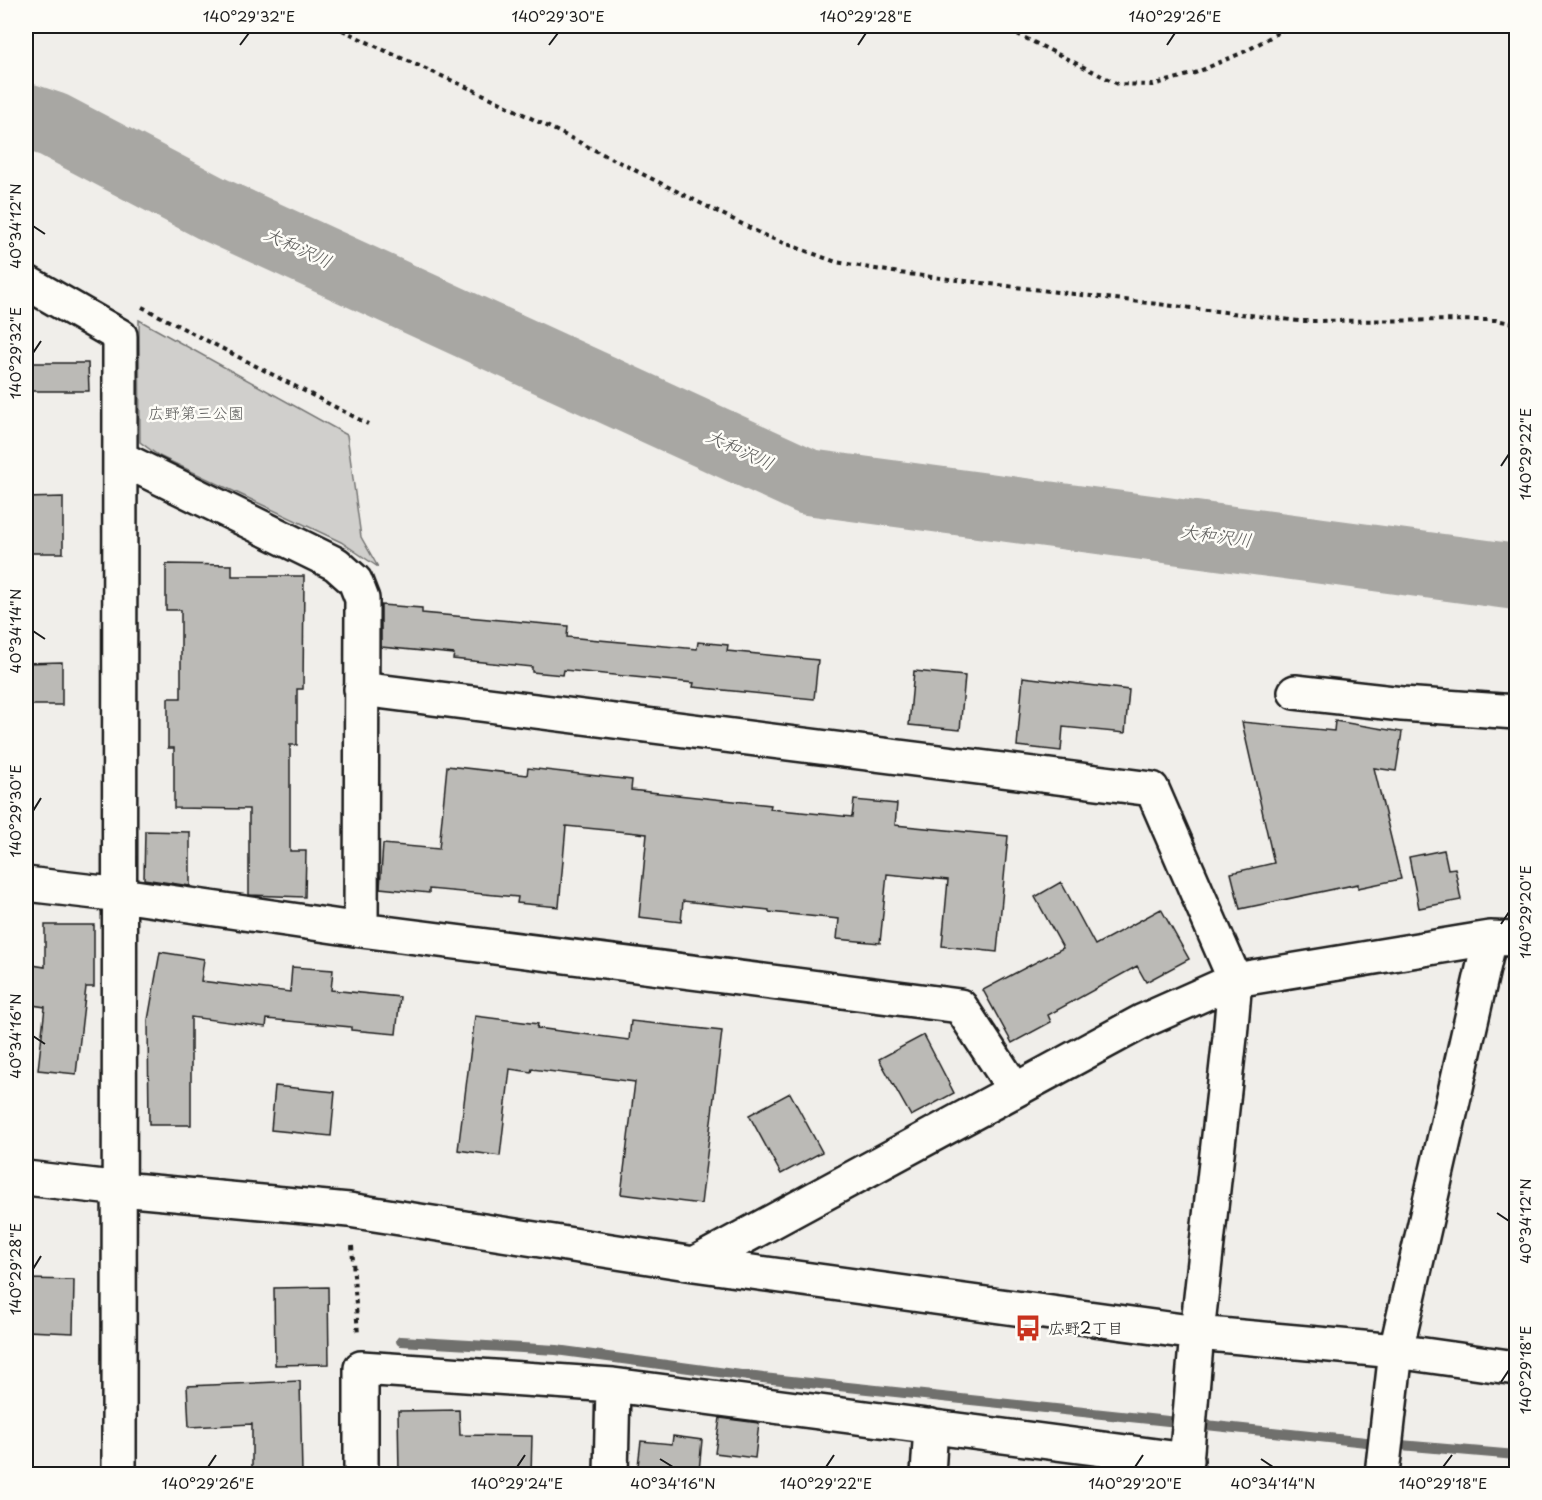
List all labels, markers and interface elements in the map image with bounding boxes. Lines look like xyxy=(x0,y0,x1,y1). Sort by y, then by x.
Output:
text: 140°29'32"E xyxy=(203,4,295,27)
text: 140°29'30"E xyxy=(511,4,605,27)
text: 140°29'28"E xyxy=(820,4,912,27)
text: 140°29'26"E xyxy=(1129,4,1221,27)
text: 40°34'12"N xyxy=(3,183,26,269)
water label: 大和沢川 xyxy=(260,219,337,274)
text: 140°29'32"E xyxy=(3,307,26,399)
park label: 広野第三公園 xyxy=(148,400,244,424)
text: 140°29'22"E xyxy=(1513,408,1536,500)
water label: 大和沢川 xyxy=(702,421,779,476)
water label: 大和沢川 xyxy=(1179,516,1254,553)
text: 40°34'14"N xyxy=(3,589,26,673)
text: 140°29'30"E xyxy=(3,764,26,858)
text: 140°29'20"E xyxy=(1513,865,1536,959)
text: 40°34'16"N xyxy=(3,993,26,1079)
text: 40°34'12"N xyxy=(1513,1178,1536,1264)
text: 140°29'28"E xyxy=(3,1223,26,1315)
bus stop icon: 広野2丁目 xyxy=(1013,1313,1043,1343)
place label: 広野2丁目 xyxy=(1048,1315,1123,1339)
text: 140°29'18"E xyxy=(1513,1326,1536,1414)
text: 140°29'26"E xyxy=(162,1471,254,1494)
text: 140°29'24"E xyxy=(471,1471,563,1494)
text: 40°34'16"N xyxy=(630,1471,716,1494)
text: 140°29'22"E xyxy=(780,1471,872,1494)
text: 140°29'20"E xyxy=(1088,1471,1182,1494)
text: 40°34'14"N xyxy=(1231,1471,1315,1494)
text: 140°29'18"E xyxy=(1399,1471,1487,1494)

